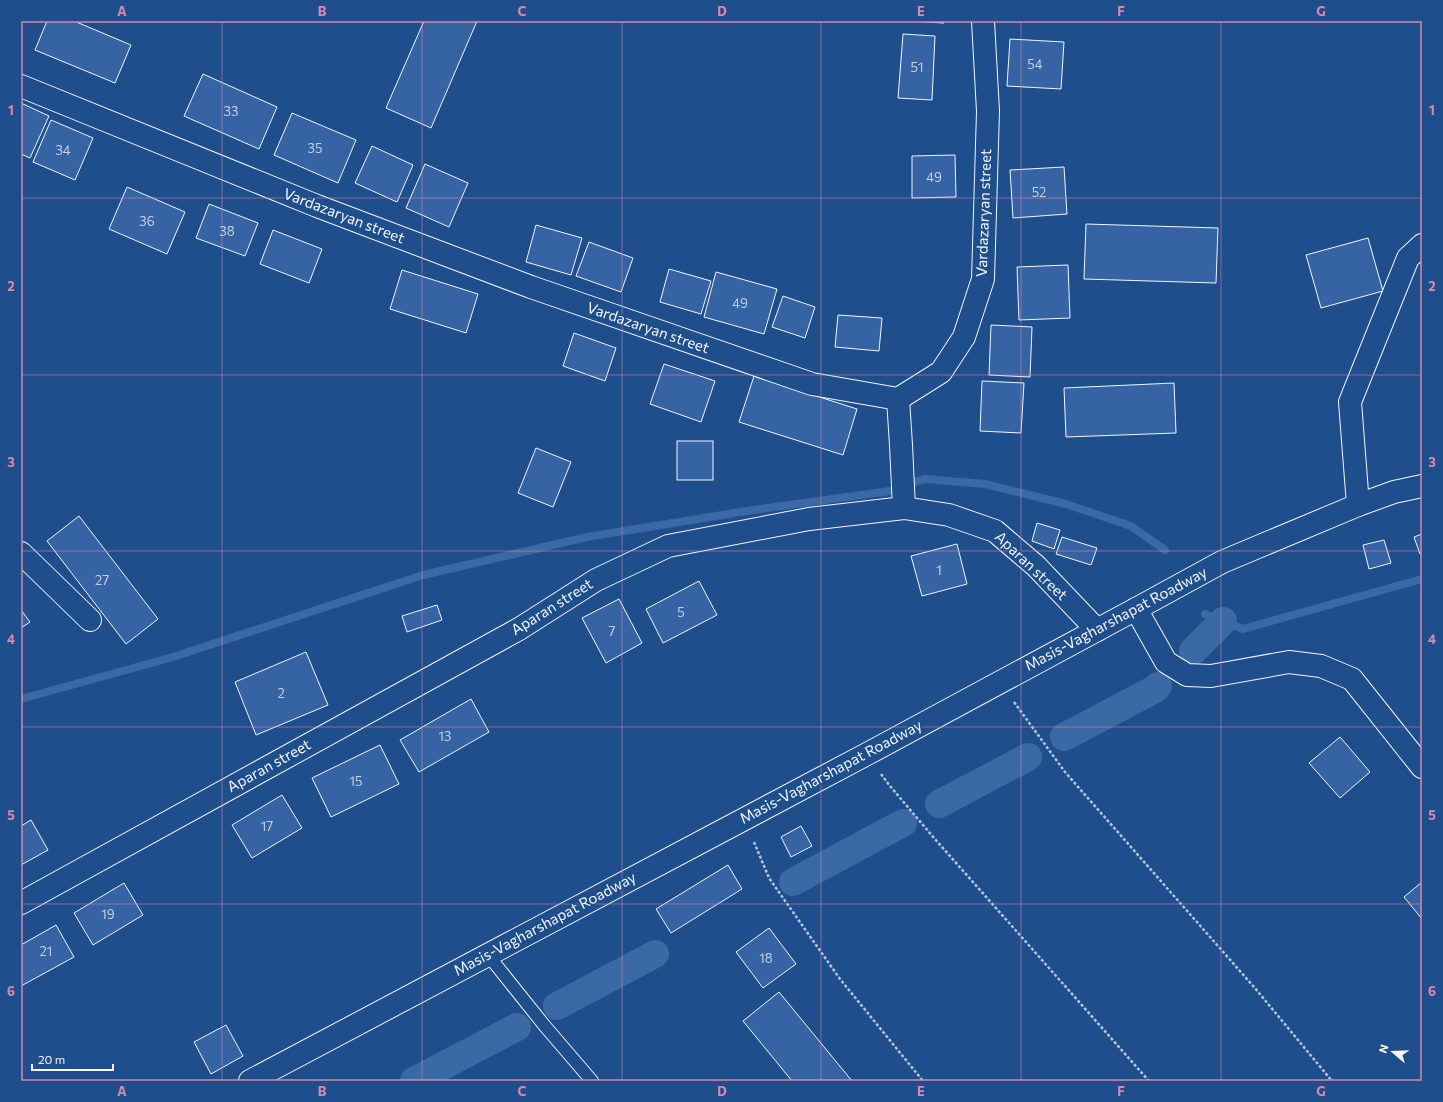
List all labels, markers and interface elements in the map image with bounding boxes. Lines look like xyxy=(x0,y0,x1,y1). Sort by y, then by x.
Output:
text: A xyxy=(117,3,127,19)
text: B xyxy=(318,3,327,19)
text: C xyxy=(518,3,527,19)
text: D xyxy=(717,3,727,19)
text: E xyxy=(917,3,925,19)
text: F xyxy=(1117,3,1125,19)
text: G xyxy=(1316,3,1326,19)
house number: 54 xyxy=(1027,56,1043,72)
house number: 51 xyxy=(910,59,924,75)
text: 1 xyxy=(8,102,14,118)
text: 1 xyxy=(1429,102,1435,118)
house number: 33 xyxy=(224,103,238,119)
house number: 35 xyxy=(308,140,322,156)
house number: 34 xyxy=(55,142,71,158)
street label: Vardazaryan street xyxy=(972,149,994,277)
house number: 49 xyxy=(926,169,942,185)
street label: Vardazaryan street xyxy=(281,184,407,246)
house number: 52 xyxy=(1032,184,1046,200)
house number: 36 xyxy=(139,213,155,229)
house number: 38 xyxy=(219,223,235,239)
text: 2 xyxy=(7,278,15,294)
text: 2 xyxy=(1428,278,1436,294)
house number: 49 xyxy=(732,295,748,311)
street label: Vardazaryan street xyxy=(585,298,712,356)
text: 3 xyxy=(7,454,15,470)
text: 3 xyxy=(1428,454,1436,470)
street label: Aparan street xyxy=(992,527,1072,603)
house number: 1 xyxy=(936,562,942,578)
street label: Masis-Vagharshapat Roadway xyxy=(1021,562,1210,674)
house number: 27 xyxy=(95,572,109,588)
street label: Aparan street xyxy=(507,574,596,638)
house number: 5 xyxy=(677,604,685,620)
house number: 7 xyxy=(609,623,616,639)
text: 4 xyxy=(7,631,15,647)
text: 4 xyxy=(1428,631,1436,647)
house number: 2 xyxy=(277,685,285,701)
street label: Masis-Vagharshapat Roadway xyxy=(736,715,925,827)
house number: 13 xyxy=(439,728,451,744)
street label: Aparan street xyxy=(224,735,313,795)
house number: 15 xyxy=(349,773,363,789)
text: 5 xyxy=(7,807,15,823)
text: 5 xyxy=(1428,807,1436,823)
house number: 17 xyxy=(261,818,273,834)
street label: Masis-Vagharshapat Roadway xyxy=(450,867,639,979)
house number: 19 xyxy=(101,906,115,922)
house number: 21 xyxy=(40,943,52,959)
house number: 18 xyxy=(759,950,773,966)
text: 6 xyxy=(7,983,15,999)
text: 6 xyxy=(1428,983,1436,999)
north arrow xyxy=(1373,1032,1413,1072)
text: N xyxy=(1376,1043,1391,1055)
scale bar xyxy=(32,1046,113,1072)
text: 20 m xyxy=(38,1052,65,1066)
text: A xyxy=(117,1083,127,1099)
text: B xyxy=(318,1083,327,1099)
text: C xyxy=(518,1083,527,1099)
text: D xyxy=(717,1083,727,1099)
text: E xyxy=(917,1083,925,1099)
text: F xyxy=(1117,1083,1125,1099)
text: G xyxy=(1316,1083,1326,1099)

